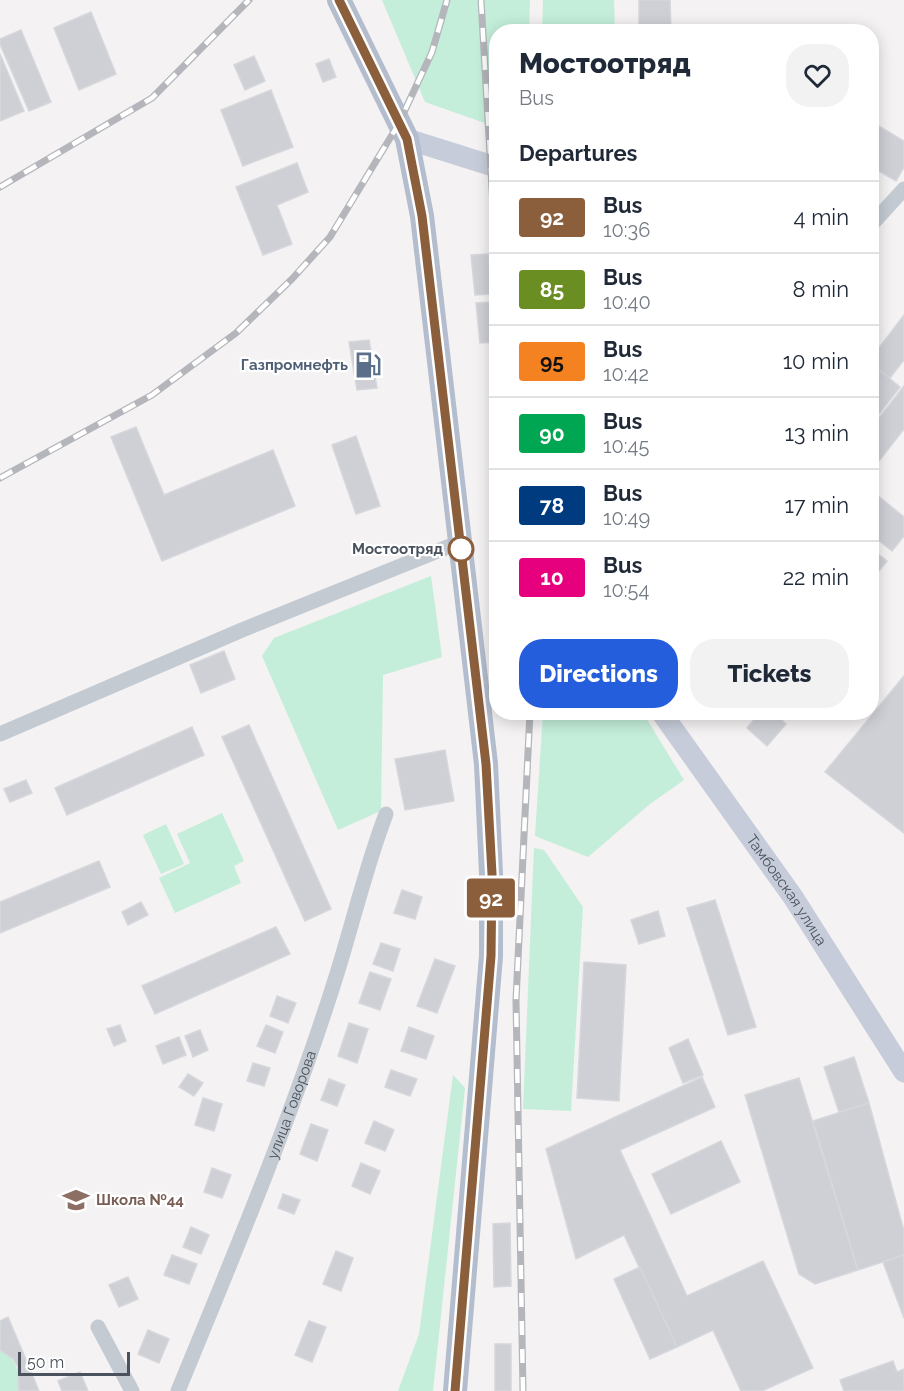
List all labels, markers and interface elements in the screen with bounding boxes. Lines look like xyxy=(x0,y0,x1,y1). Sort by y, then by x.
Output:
button: heart xyxy=(786,44,849,107)
text: Мостоотряд xyxy=(519,47,691,80)
text: Bus xyxy=(519,86,554,110)
text: Departures xyxy=(519,140,637,166)
text: Bus xyxy=(603,192,642,218)
text: 4 min xyxy=(794,204,849,230)
text: 92 xyxy=(540,205,564,230)
text: 10:36 xyxy=(603,218,650,242)
text: Bus xyxy=(603,264,642,290)
text: 8 min xyxy=(793,276,849,302)
text: 85 xyxy=(540,277,564,302)
text: 10:40 xyxy=(603,290,651,314)
text: Bus xyxy=(603,336,642,362)
text: 10 min xyxy=(783,348,849,374)
text: 95 xyxy=(540,349,564,374)
fuel station icon: Газпромнефть xyxy=(353,350,383,380)
place label: Газпромнефть xyxy=(241,356,348,374)
text: 10:42 xyxy=(603,362,649,386)
text: Bus xyxy=(603,408,642,434)
text: 13 min xyxy=(784,420,849,446)
text: 90 xyxy=(539,421,565,446)
text: 10:45 xyxy=(603,434,649,458)
text: Bus xyxy=(603,480,642,506)
text: 17 min xyxy=(784,492,849,518)
text: 78 xyxy=(540,493,564,518)
text: 10:49 xyxy=(603,506,650,530)
marker: Мостоотряд xyxy=(448,536,474,562)
place label: Мостоотряд xyxy=(352,540,444,558)
text: Bus xyxy=(603,552,642,578)
text: 22 min xyxy=(783,564,849,590)
text: 10 xyxy=(540,565,564,590)
text: 10:54 xyxy=(603,578,649,602)
button: Directions xyxy=(519,639,678,708)
button: Tickets xyxy=(690,639,849,708)
street label: Тамбовская улица xyxy=(742,831,831,949)
line badge: 92 xyxy=(464,878,518,918)
text: 92 xyxy=(479,886,503,911)
street label: улица Говорова xyxy=(264,1048,320,1162)
school or university icon: Школа №44 xyxy=(61,1185,91,1215)
place label: Школа №44 xyxy=(96,1191,184,1209)
scale bar xyxy=(18,1349,130,1376)
text: 50 m xyxy=(27,1353,64,1372)

